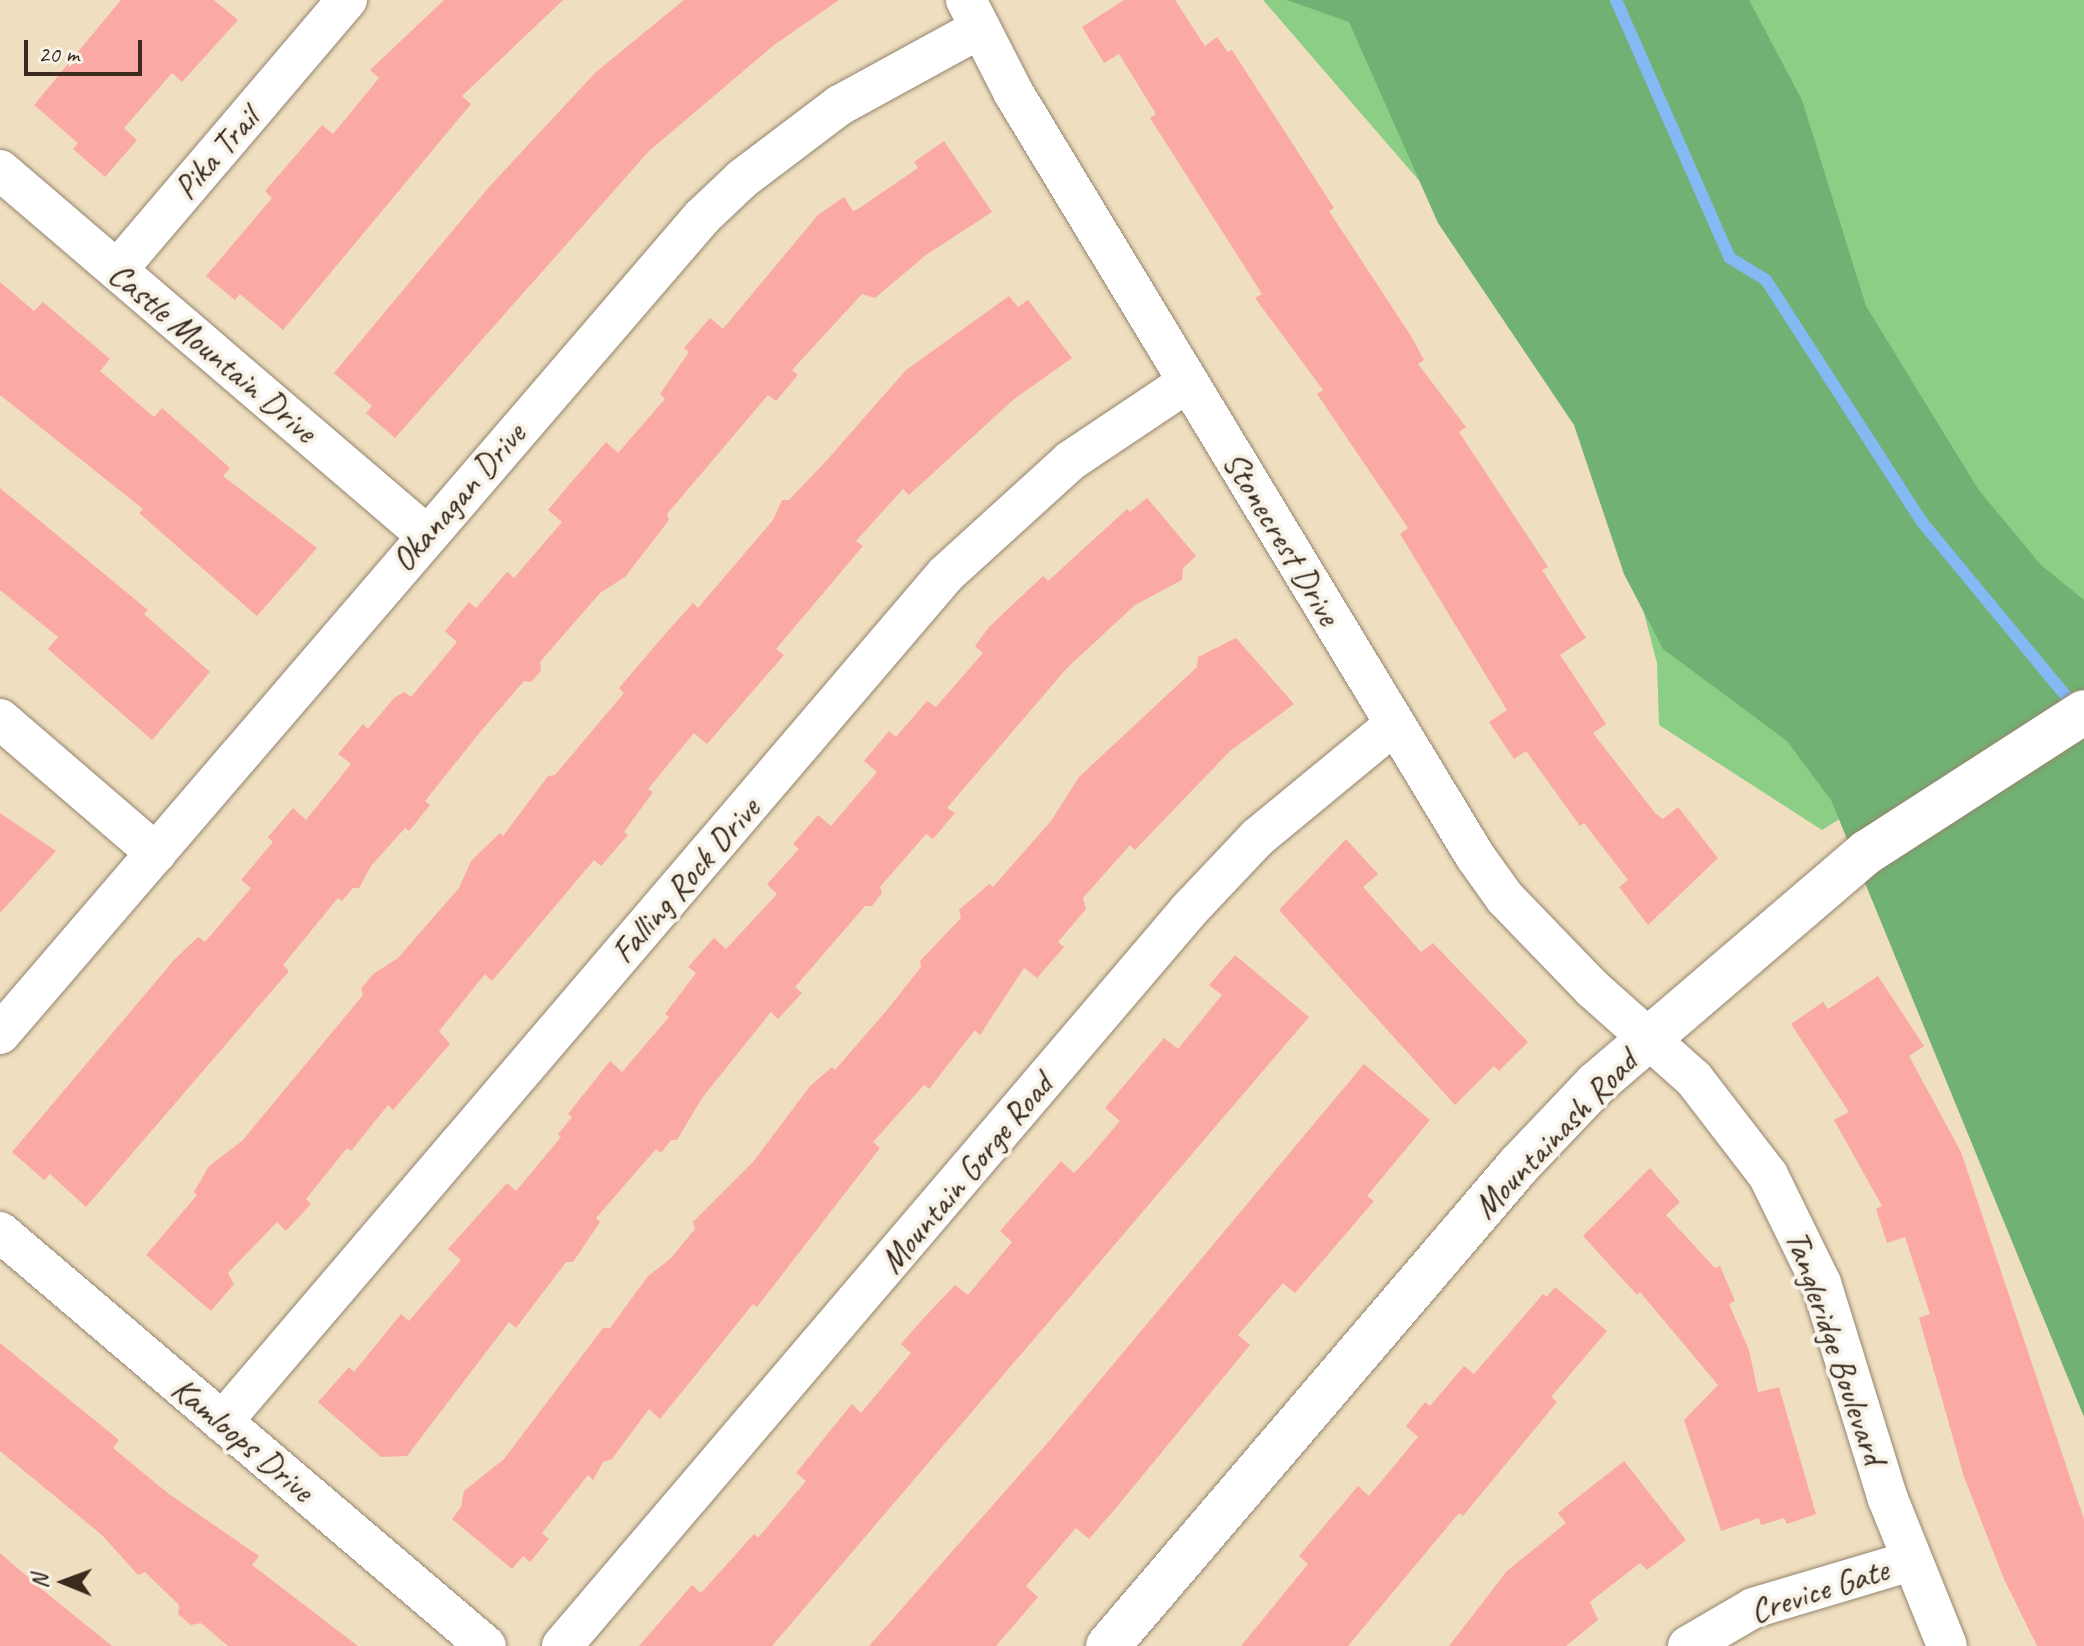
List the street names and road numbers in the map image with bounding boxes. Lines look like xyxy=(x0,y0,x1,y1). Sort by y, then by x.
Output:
street label: Pika Trail xyxy=(165,99,267,207)
street label: Castle Mountain Drive xyxy=(101,253,325,451)
street label: Okanagan Drive xyxy=(382,414,534,580)
street label: Stonecrest Drive xyxy=(1214,444,1350,632)
street label: Falling Rock Drive xyxy=(602,789,768,971)
street label: Mountainash Road xyxy=(1465,1042,1645,1226)
street label: Mountain Gorge Road xyxy=(871,1065,1061,1281)
street label: Tangleridge Boulevard xyxy=(1777,1224,1895,1470)
street label: Kamloops Drive xyxy=(164,1368,322,1510)
street label: Crevice Gate xyxy=(1745,1549,1893,1631)

